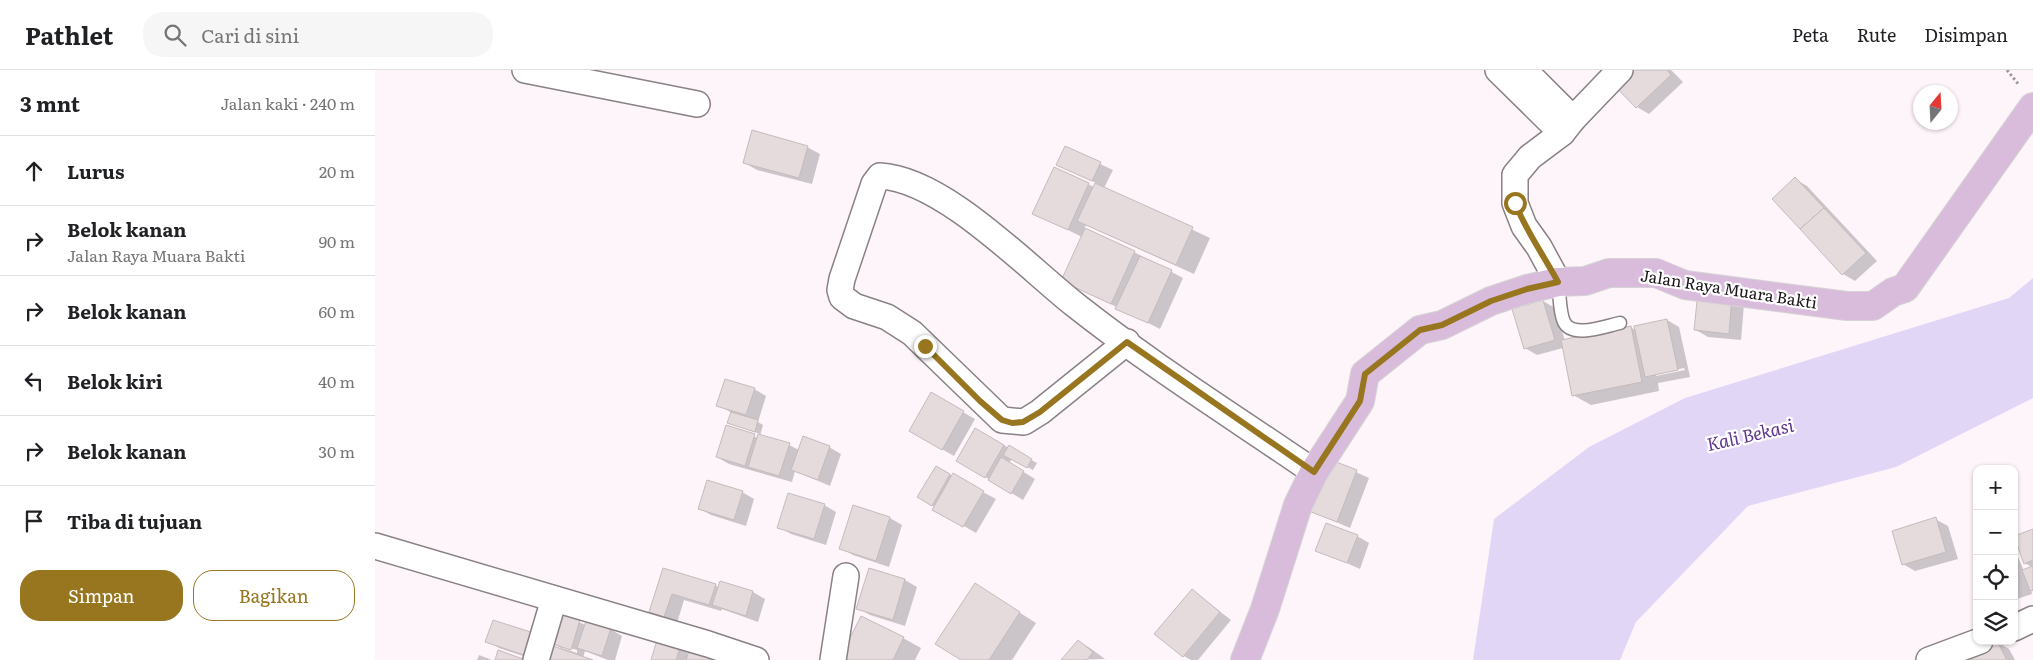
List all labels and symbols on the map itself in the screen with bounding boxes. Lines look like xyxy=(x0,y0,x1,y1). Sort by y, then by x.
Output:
north arrow xyxy=(1913,85,1958,130)
route start xyxy=(1504,192,1527,215)
street label: Jalan Raya Muara Bakti xyxy=(1639,262,1819,314)
route end xyxy=(914,335,937,358)
water label: Kali Bekasi xyxy=(1704,411,1797,457)

